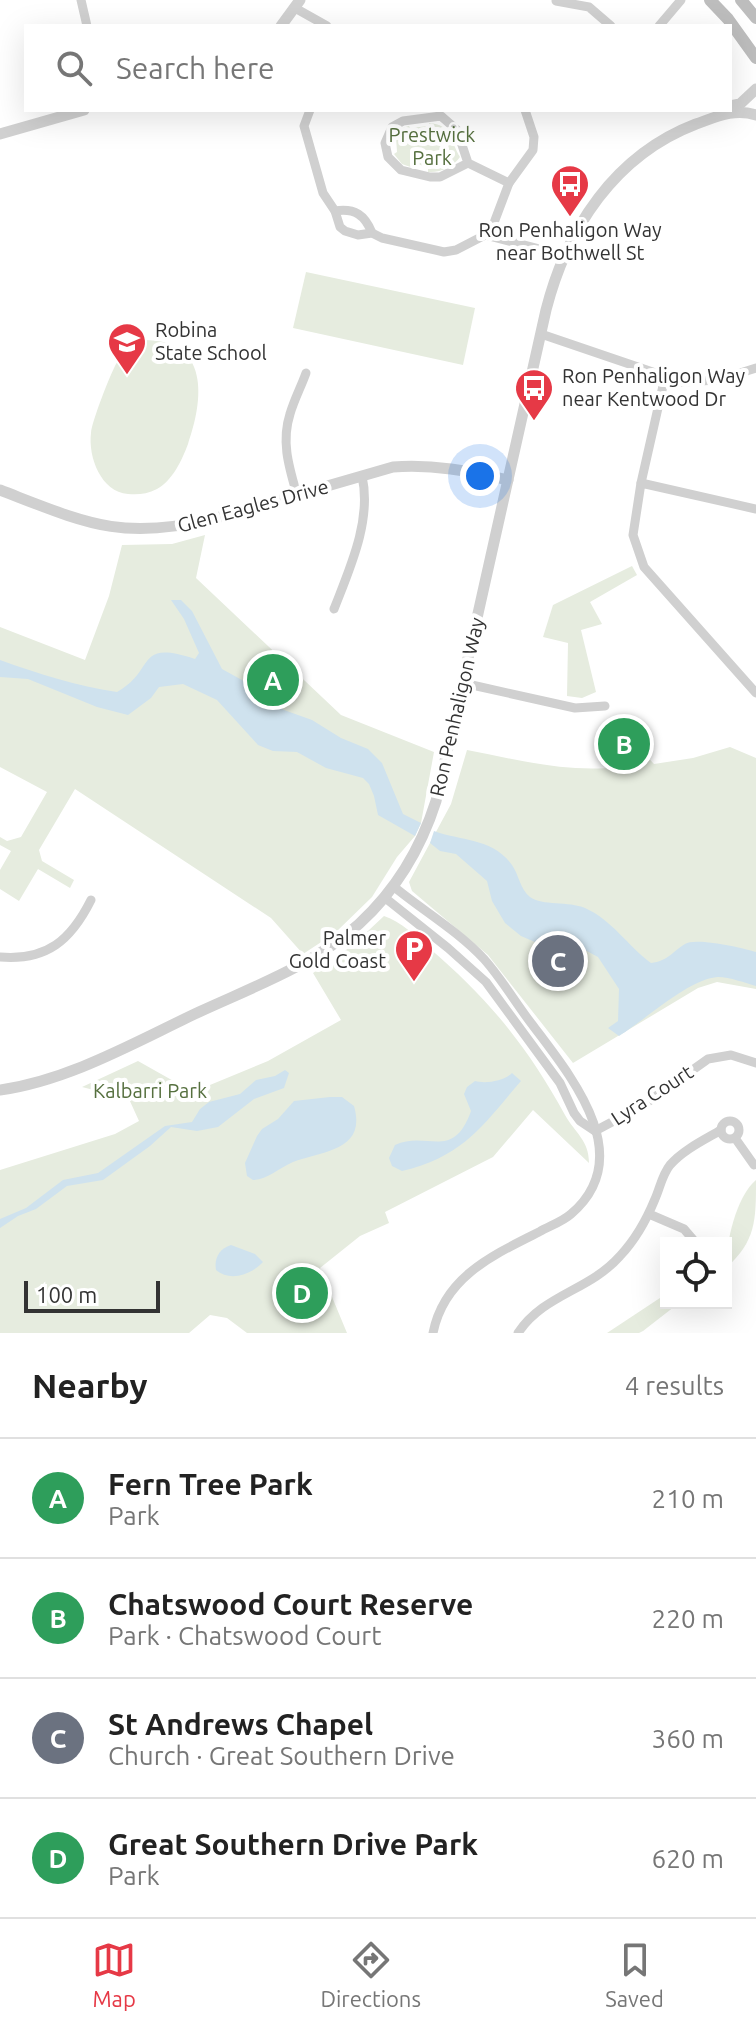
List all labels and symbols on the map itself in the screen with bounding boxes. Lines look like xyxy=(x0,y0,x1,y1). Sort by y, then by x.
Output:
park label: Prestwick Park xyxy=(389,123,475,169)
bus stop icon: Ron Penhaligon Way near Bothwell St xyxy=(549,163,591,218)
place label: Ron Penhaligon Way near Bothwell St xyxy=(478,218,662,264)
place label: Robina State School xyxy=(155,318,267,364)
school or university icon: Robina State School xyxy=(106,321,148,376)
place label: Ron Penhaligon Way near Kentwood Dr xyxy=(562,364,745,410)
bus stop icon: Ron Penhaligon Way near Kentwood Dr xyxy=(513,367,555,422)
your location xyxy=(460,456,500,496)
street label: Glen Eagles Drive xyxy=(175,474,331,537)
street label: Ron Penhaligon Way xyxy=(425,615,488,799)
pin: A xyxy=(247,650,299,710)
pin: B xyxy=(598,714,650,774)
place label: Palmer Gold Coast xyxy=(289,926,386,972)
parking icon: Palmer Gold Coast xyxy=(393,928,435,983)
pin: C xyxy=(532,931,584,991)
street label: Lyra Court xyxy=(607,1060,697,1129)
park label: Kalbarri Park xyxy=(93,1079,207,1102)
pin: D xyxy=(276,1263,328,1323)
scale bar xyxy=(24,1277,160,1313)

